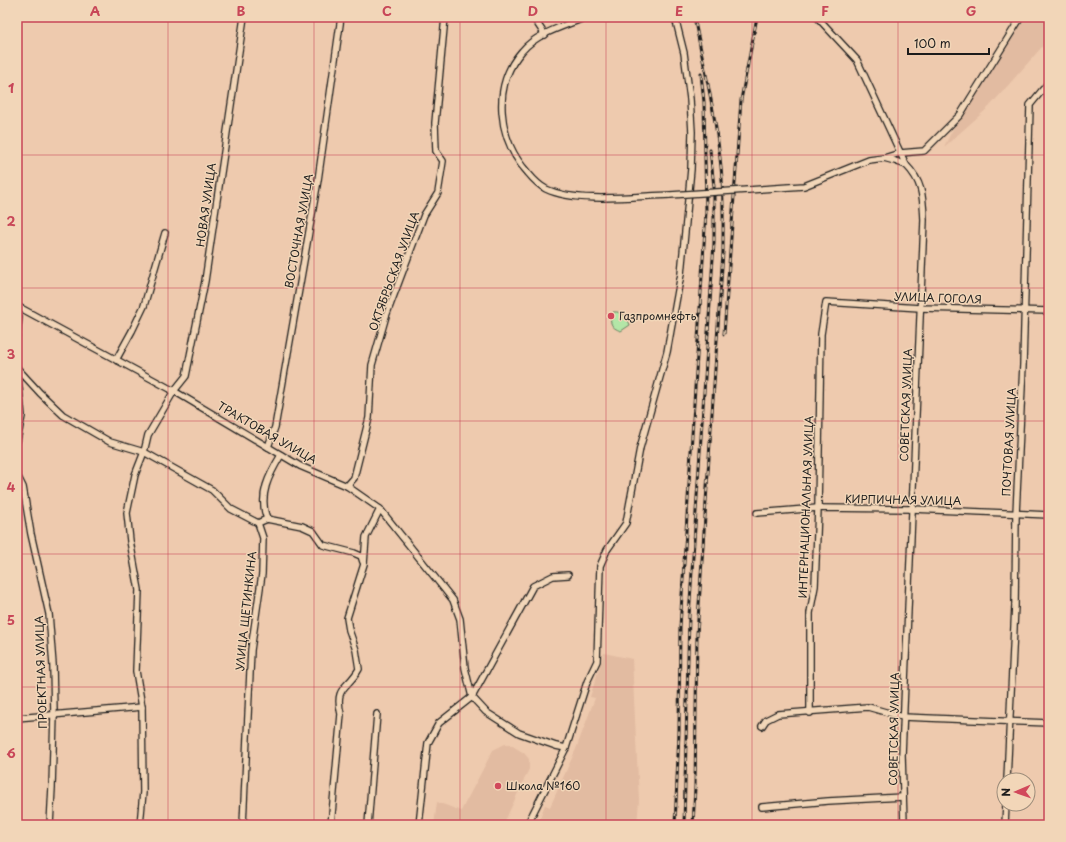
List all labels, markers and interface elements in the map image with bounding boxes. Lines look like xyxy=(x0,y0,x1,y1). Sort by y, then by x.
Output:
text: A xyxy=(90,1,100,20)
text: B xyxy=(237,1,246,20)
text: C xyxy=(382,1,392,20)
text: D xyxy=(528,1,538,20)
text: E xyxy=(675,1,683,20)
text: F xyxy=(821,1,829,20)
text: G xyxy=(966,1,976,20)
scale bar xyxy=(908,30,989,56)
text: 100 m xyxy=(914,34,951,52)
text: 1 xyxy=(8,78,14,97)
street label: НОВАЯ УЛИЦА xyxy=(191,161,220,248)
street label: ВОСТОЧНАЯ УЛИЦА xyxy=(280,172,317,290)
street label: ОКТЯБРЬСКАЯ УЛИЦА xyxy=(364,208,423,333)
text: 2 xyxy=(6,211,16,230)
street label: УЛИЦА ГОГОЛЯ xyxy=(894,287,982,308)
place label: Газпромнефть xyxy=(619,307,696,324)
marker: Газпромнефть xyxy=(606,311,616,321)
text: 3 xyxy=(7,344,16,363)
street label: СОВЕТСКАЯ УЛИЦА xyxy=(895,347,916,462)
street label: ПОЧТОВАЯ УЛИЦА xyxy=(997,387,1020,497)
street label: ТРАКТОВАЯ УЛИЦА xyxy=(214,397,321,468)
street label: ИНТЕРНАЦИОНАЛЬНАЯ УЛИЦА xyxy=(794,415,817,599)
text: 4 xyxy=(7,477,16,496)
street label: КИРПИЧНАЯ УЛИЦА xyxy=(845,490,962,509)
street label: УЛИЦА ЩЕТИНКИНА xyxy=(231,550,260,672)
text: 5 xyxy=(7,610,15,629)
street label: ПРОЕКТНАЯ УЛИЦА xyxy=(30,615,51,729)
street label: СОВЕТСКАЯ УЛИЦА xyxy=(884,672,903,786)
text: 6 xyxy=(6,743,16,762)
north arrow xyxy=(996,772,1036,812)
place label: Школа №160 xyxy=(506,777,580,794)
marker: Школа №160 xyxy=(493,781,503,791)
text: N xyxy=(997,787,1014,797)

